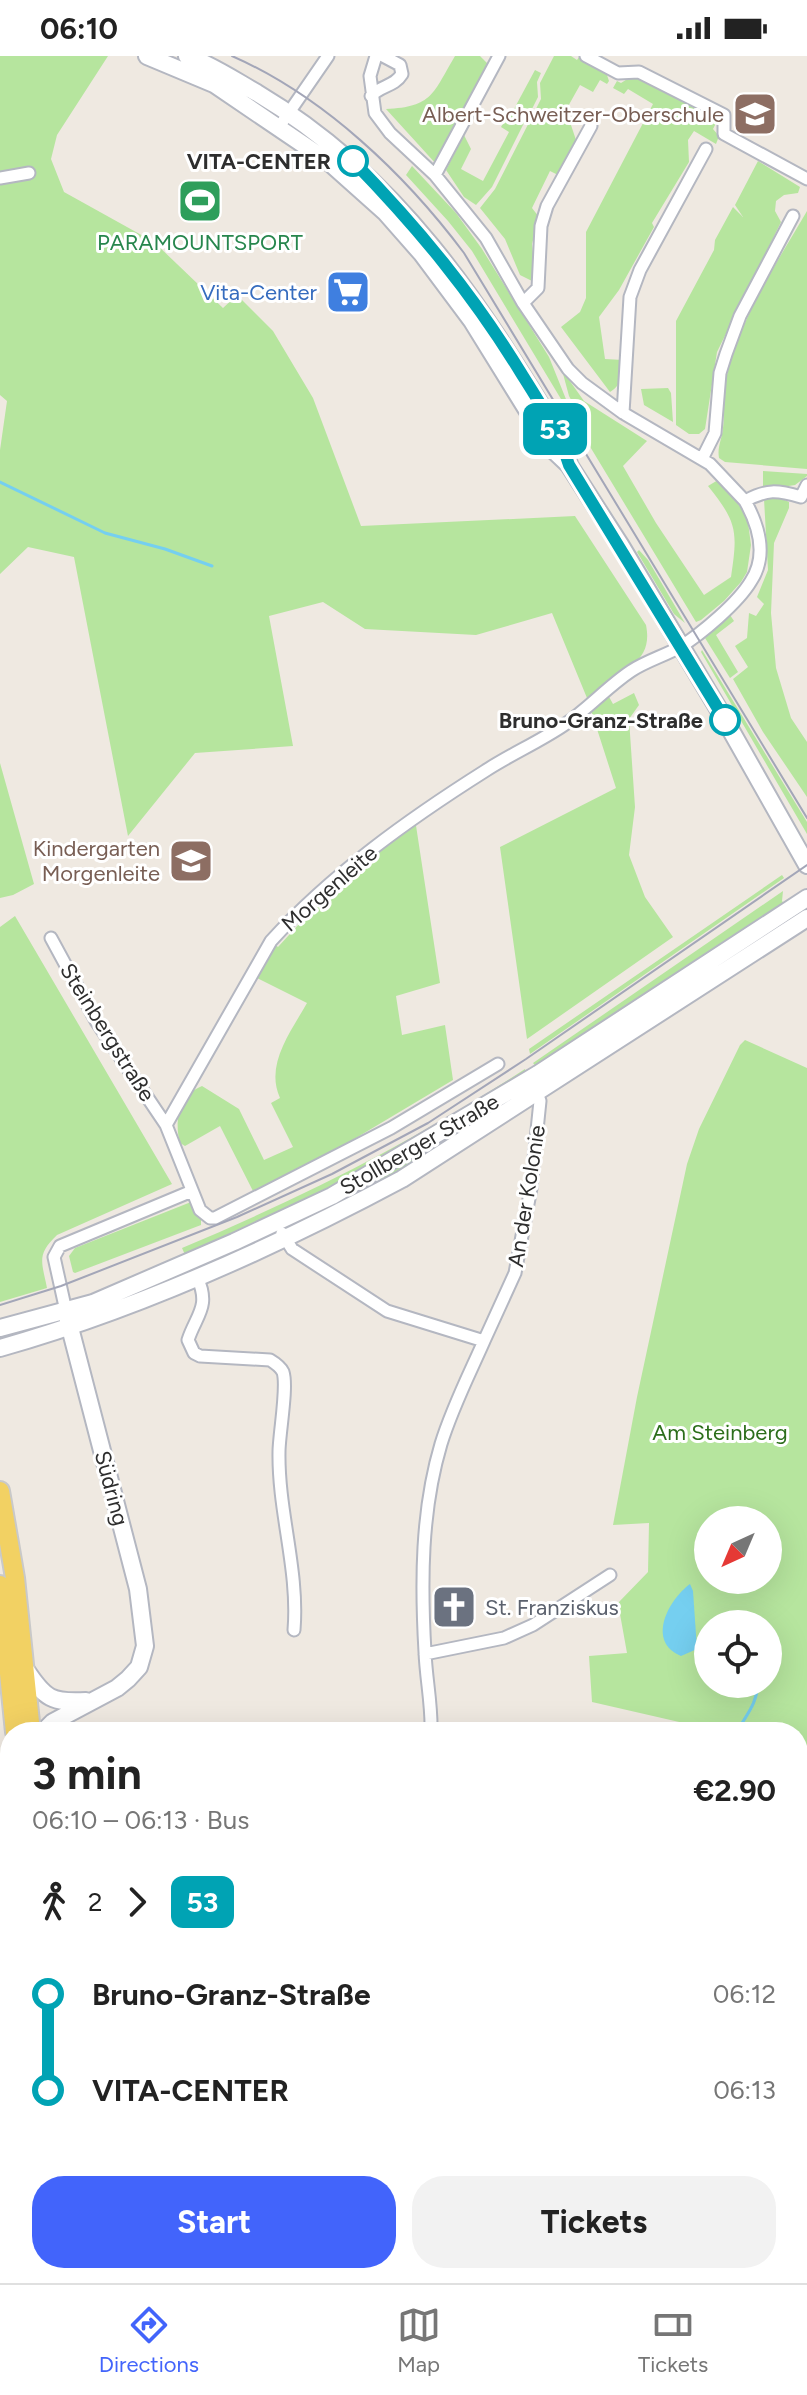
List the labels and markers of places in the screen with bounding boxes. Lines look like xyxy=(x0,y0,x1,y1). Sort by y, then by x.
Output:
school or university icon: Albert-Schweitzer-Oberschule xyxy=(731,90,779,138)
place label: Albert-Schweitzer-Oberschule xyxy=(422,101,724,128)
marker: VITA-CENTER xyxy=(338,146,368,176)
place label: VITA-CENTER xyxy=(187,148,331,175)
sports icon: PARAMOUNTSPORT xyxy=(176,177,224,225)
place label: PARAMOUNTSPORT xyxy=(97,229,303,256)
supermarket icon: Vita-Center xyxy=(324,268,372,316)
place label: Vita-Center xyxy=(200,279,318,306)
marker: Bruno-Granz-Straße xyxy=(710,705,740,735)
place label: Bruno-Granz-Straße xyxy=(499,707,703,734)
place label: Kindergarten Morgenleite xyxy=(33,835,160,887)
school or university icon: Kindergarten Morgenleite xyxy=(167,837,215,885)
church icon: St. Franziskus xyxy=(430,1583,478,1631)
place label: St. Franziskus xyxy=(485,1594,619,1621)

